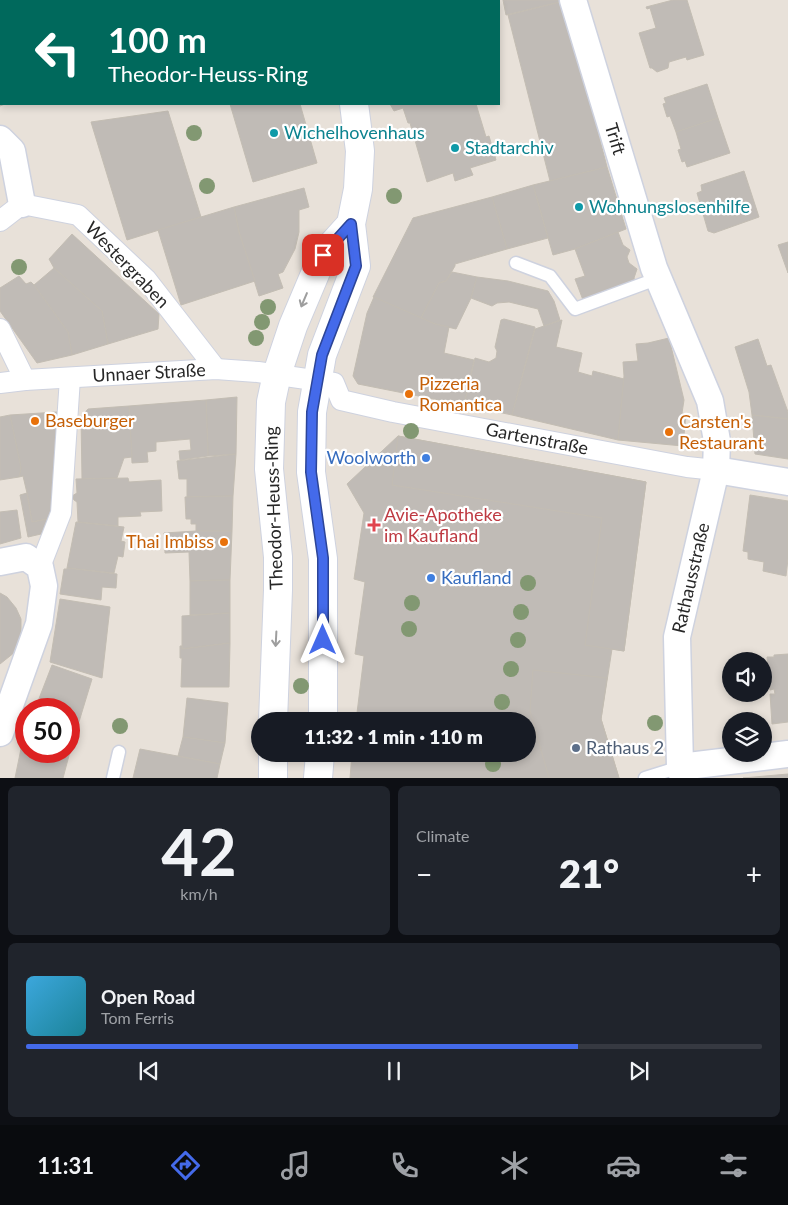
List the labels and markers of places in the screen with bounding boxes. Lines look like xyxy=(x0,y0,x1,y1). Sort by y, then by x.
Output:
place label: Wichelhovenhaus xyxy=(284,121,425,143)
marker: Wichelhovenhaus xyxy=(268,127,280,139)
place label: Stadtarchiv xyxy=(465,136,554,158)
marker: Stadtarchiv xyxy=(449,142,461,154)
place label: Wohnungslosenhilfe xyxy=(589,195,750,217)
marker: Wohnungslosenhilfe xyxy=(573,201,585,213)
pin xyxy=(302,234,344,276)
place label: Pizzeria Romantica xyxy=(419,372,502,415)
marker: Pizzeria Romantica xyxy=(403,388,415,400)
place label: Baseburger xyxy=(45,409,135,431)
place label: Carsten's Restaurant xyxy=(679,410,765,453)
marker: Baseburger xyxy=(29,415,41,427)
marker: Carsten's Restaurant xyxy=(663,426,675,438)
place label: Woolworth xyxy=(326,446,416,468)
marker: Woolworth xyxy=(420,452,432,464)
place label: Avie-Apotheke im Kaufland xyxy=(384,503,502,546)
marker: Avie-Apotheke im Kaufland xyxy=(368,519,380,531)
place label: Thai Imbiss xyxy=(126,530,214,552)
marker: Thai Imbiss xyxy=(218,536,230,548)
place label: Kaufland xyxy=(441,566,512,588)
marker: Kaufland xyxy=(425,572,437,584)
place label: Rathaus 2 xyxy=(586,736,664,758)
marker: Rathaus 2 xyxy=(570,742,582,754)

